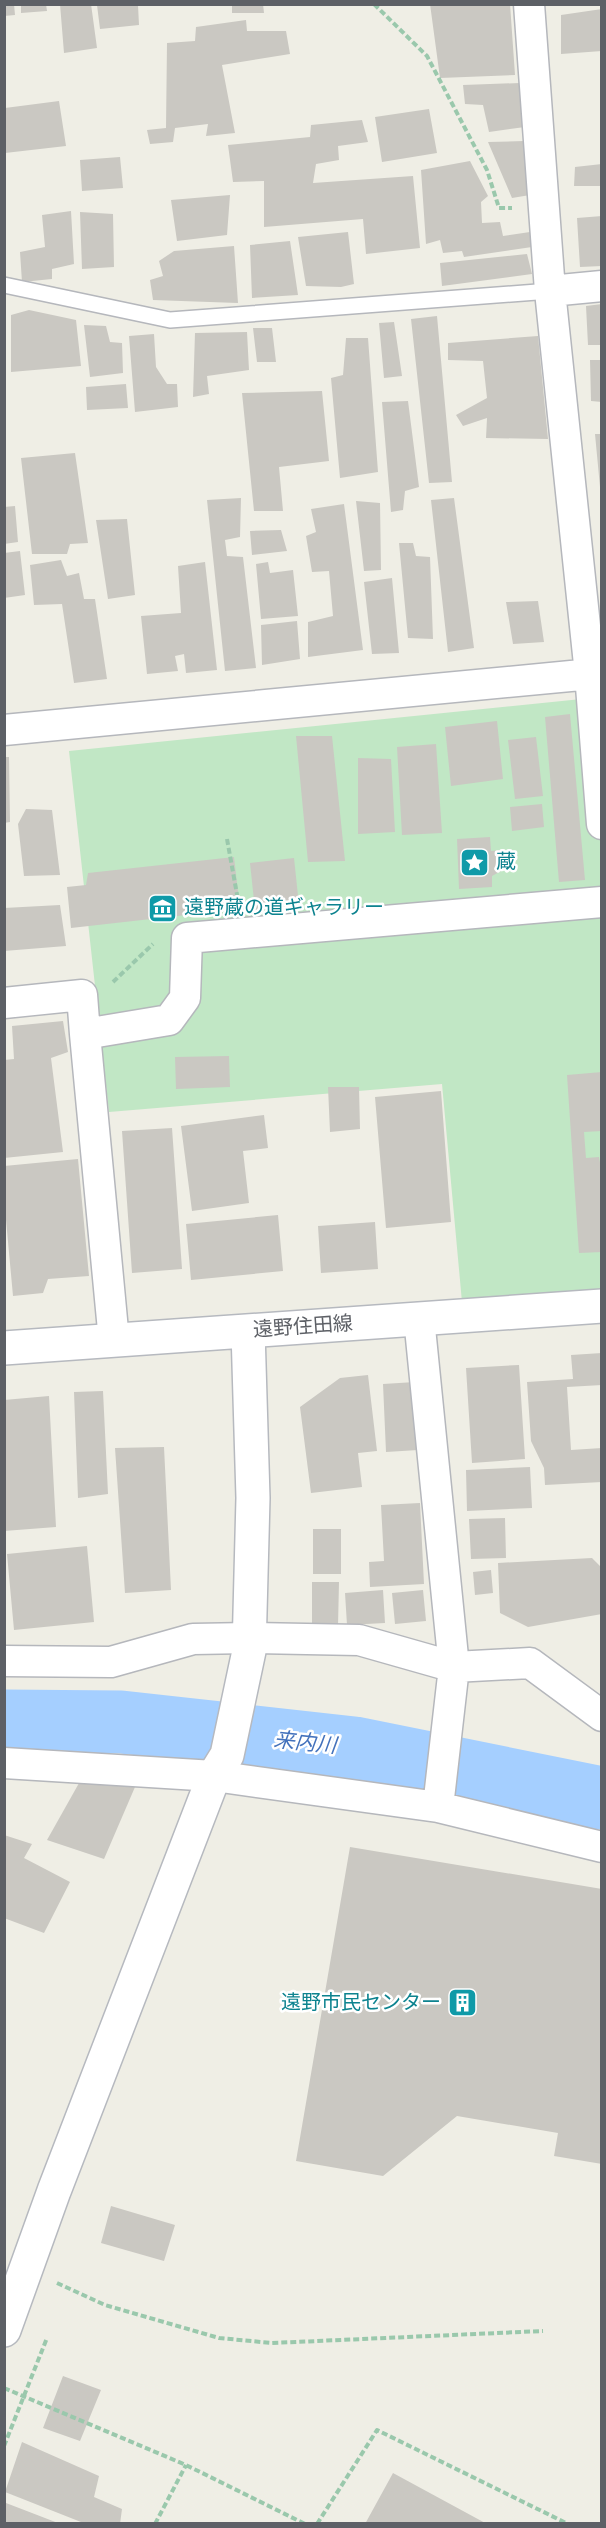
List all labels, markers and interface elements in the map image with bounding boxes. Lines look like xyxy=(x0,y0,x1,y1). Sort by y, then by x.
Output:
place icon: 蔵 xyxy=(459,846,491,878)
place label: 蔵 xyxy=(496,850,516,874)
museum icon: 遠野蔵の道ギャラリー xyxy=(147,892,179,924)
place label: 遠野蔵の道ギャラリー xyxy=(184,896,384,920)
street label: 遠野住田線 xyxy=(252,1312,354,1342)
water label: 来内川 xyxy=(272,1727,340,1759)
building icon: 遠野市民センター xyxy=(446,1987,478,2019)
place label: 遠野市民センター xyxy=(281,1991,441,2015)

